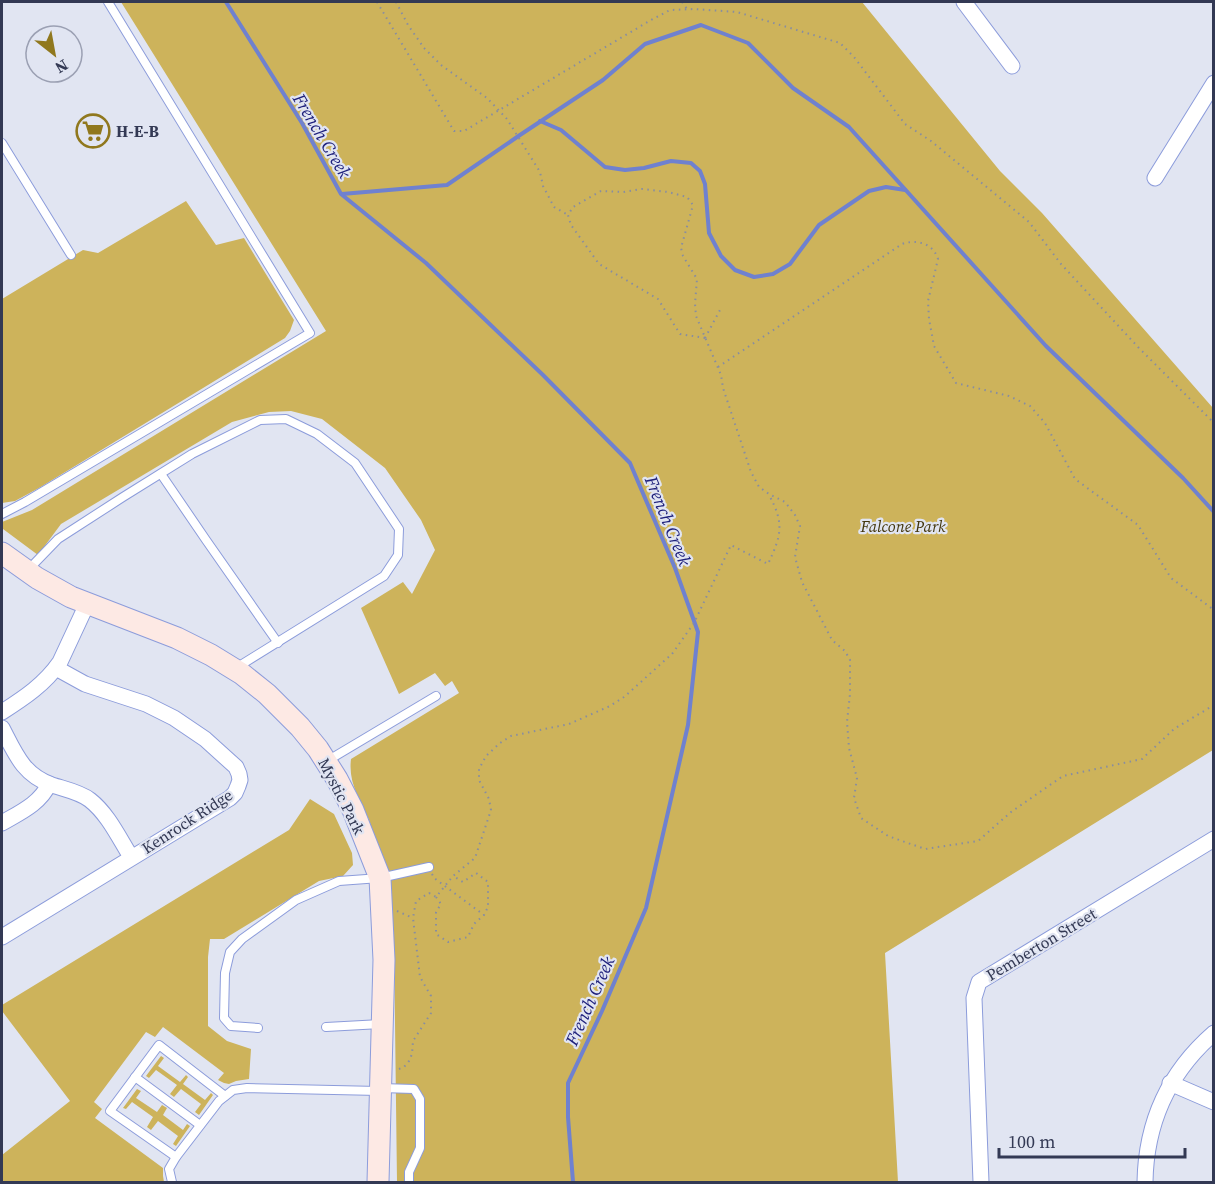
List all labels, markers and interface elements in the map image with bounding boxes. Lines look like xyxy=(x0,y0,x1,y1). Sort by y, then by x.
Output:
north arrow xyxy=(24,24,84,84)
text: N xyxy=(51,54,72,79)
water label: French Creek xyxy=(287,88,358,183)
supermarket icon: H-E-B xyxy=(75,113,111,149)
place label: H-E-B xyxy=(116,120,160,142)
water label: French Creek xyxy=(639,471,698,570)
park label: Falcone Park xyxy=(859,515,946,537)
street label: Mystic Park xyxy=(313,754,371,838)
street label: Kenrock Ridge xyxy=(137,783,237,859)
street label: Pemberton Street xyxy=(982,902,1101,986)
water label: French Creek xyxy=(558,952,621,1050)
scale bar xyxy=(999,1121,1185,1159)
text: 100 m xyxy=(1008,1129,1055,1154)

